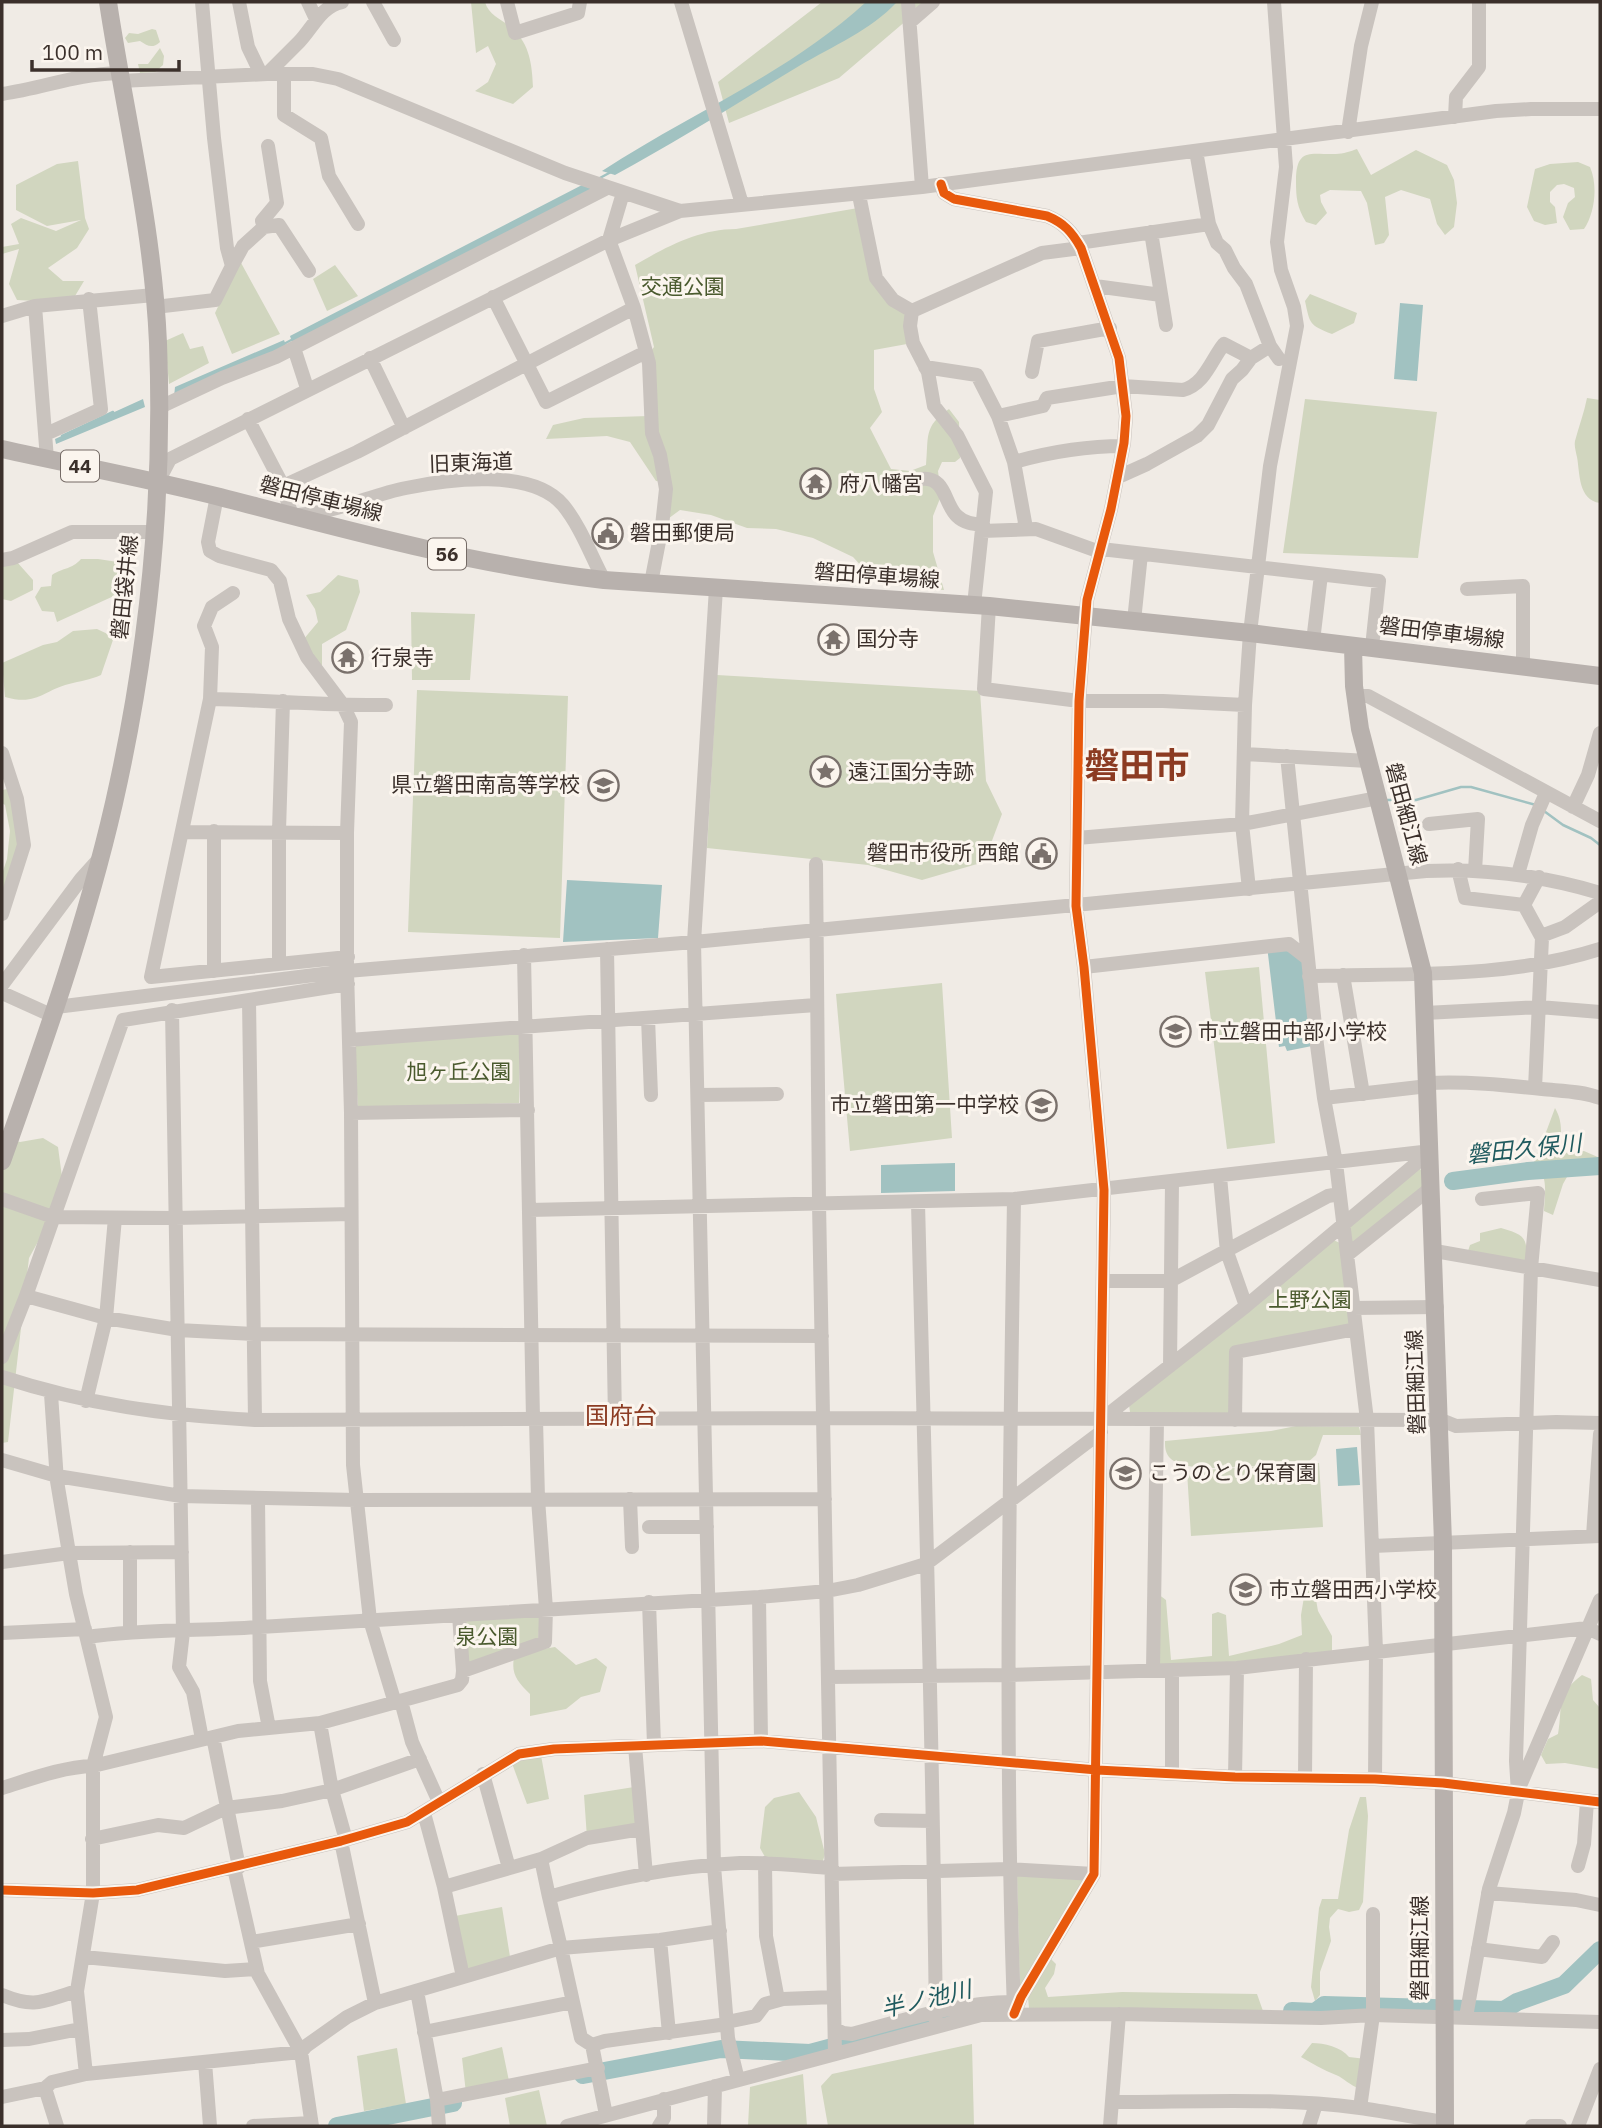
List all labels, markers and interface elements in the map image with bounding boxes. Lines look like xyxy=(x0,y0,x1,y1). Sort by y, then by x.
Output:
scale bar xyxy=(32,28,178,72)
text: 100 m xyxy=(42,38,103,66)
park label: 交通公園 xyxy=(641,272,725,300)
street label: 旧東海道 xyxy=(429,447,513,477)
road number: 44 xyxy=(61,450,99,481)
temple icon: 府八幡宮 xyxy=(799,467,833,501)
street label: 磐田停車場線 xyxy=(257,469,386,527)
place label: 府八幡宮 xyxy=(839,469,923,497)
public building icon: 磐田郵便局 xyxy=(590,516,624,550)
place label: 磐田郵便局 xyxy=(630,518,735,546)
street label: 磐田袋井線 xyxy=(105,533,143,641)
road number: 56 xyxy=(428,538,466,569)
street label: 磐田停車場線 xyxy=(813,557,941,593)
street label: 磐田停車場線 xyxy=(1378,610,1506,654)
temple icon: 国分寺 xyxy=(816,622,850,656)
place label: 国分寺 xyxy=(856,624,919,652)
temple icon: 行泉寺 xyxy=(331,641,365,675)
place label: 行泉寺 xyxy=(371,643,434,671)
district label: 磐田市 xyxy=(1084,742,1190,788)
place icon: 遠江国分寺跡 xyxy=(808,755,842,789)
place label: 遠江国分寺跡 xyxy=(848,757,974,785)
street label: 磐田細江線 xyxy=(1380,759,1434,868)
school or university icon: 県立磐田南高等学校 xyxy=(586,768,620,802)
place label: 県立磐田南高等学校 xyxy=(391,770,580,798)
public building icon: 磐田市役所 西館 xyxy=(1025,836,1059,870)
place label: 磐田市役所 西館 xyxy=(867,838,1019,866)
school or university icon: 市立磐田中部小学校 xyxy=(1158,1015,1192,1049)
place label: 市立磐田中部小学校 xyxy=(1198,1017,1387,1045)
park label: 旭ヶ丘公園 xyxy=(407,1057,512,1085)
school or university icon: 市立磐田第一中学校 xyxy=(1025,1088,1059,1122)
place label: 市立磐田第一中学校 xyxy=(830,1090,1019,1118)
water label: 磐田久保川 xyxy=(1465,1127,1586,1169)
park label: 上野公園 xyxy=(1268,1285,1352,1313)
street label: 磐田細江線 xyxy=(1399,1329,1431,1435)
district label: 国府台 xyxy=(585,1399,657,1431)
school or university icon: こうのとり保育園 xyxy=(1109,1456,1143,1490)
place label: こうのとり保育園 xyxy=(1149,1458,1317,1486)
school or university icon: 市立磐田西小学校 xyxy=(1229,1573,1263,1607)
place label: 市立磐田西小学校 xyxy=(1269,1575,1437,1603)
park label: 泉公園 xyxy=(456,1622,519,1650)
street label: 磐田細江線 xyxy=(1405,1896,1433,2001)
water label: 半ノ池川 xyxy=(878,1972,977,2023)

